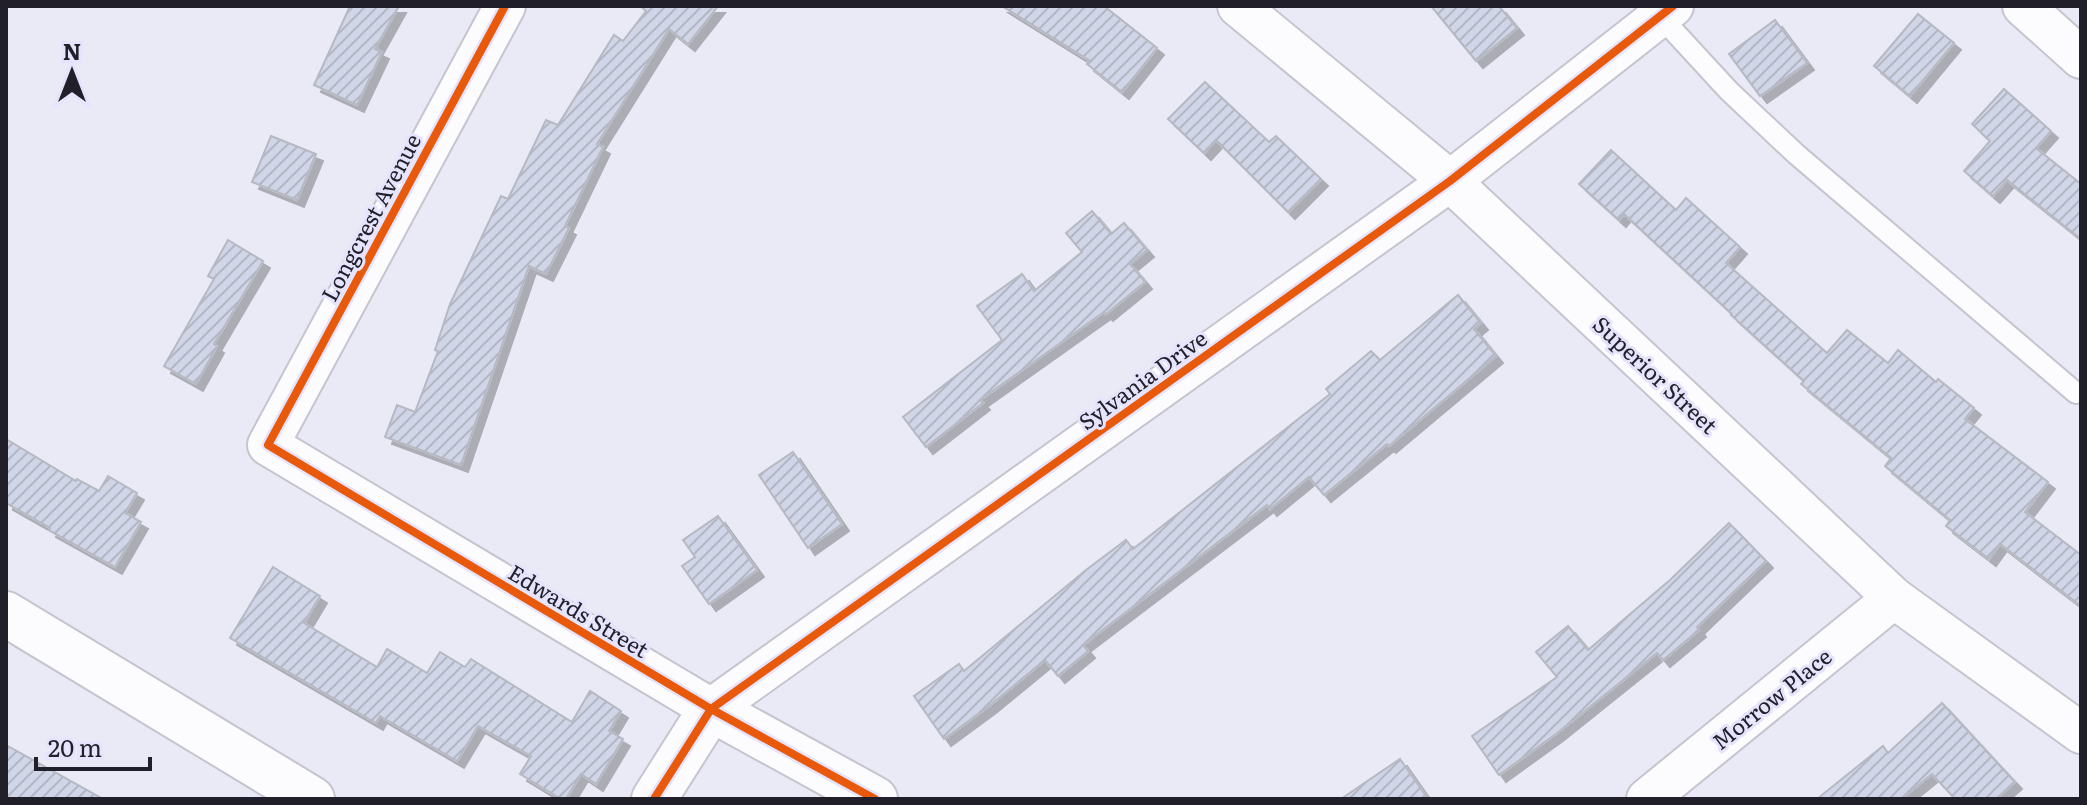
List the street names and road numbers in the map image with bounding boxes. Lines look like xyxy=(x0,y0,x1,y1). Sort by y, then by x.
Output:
street label: Longcrest Avenue xyxy=(312,127,428,307)
street label: Superior Street xyxy=(1586,307,1726,441)
street label: Sylvania Drive xyxy=(1071,321,1213,437)
street label: Edwards Street xyxy=(503,555,655,665)
street label: Morrow Place xyxy=(1704,639,1838,757)

